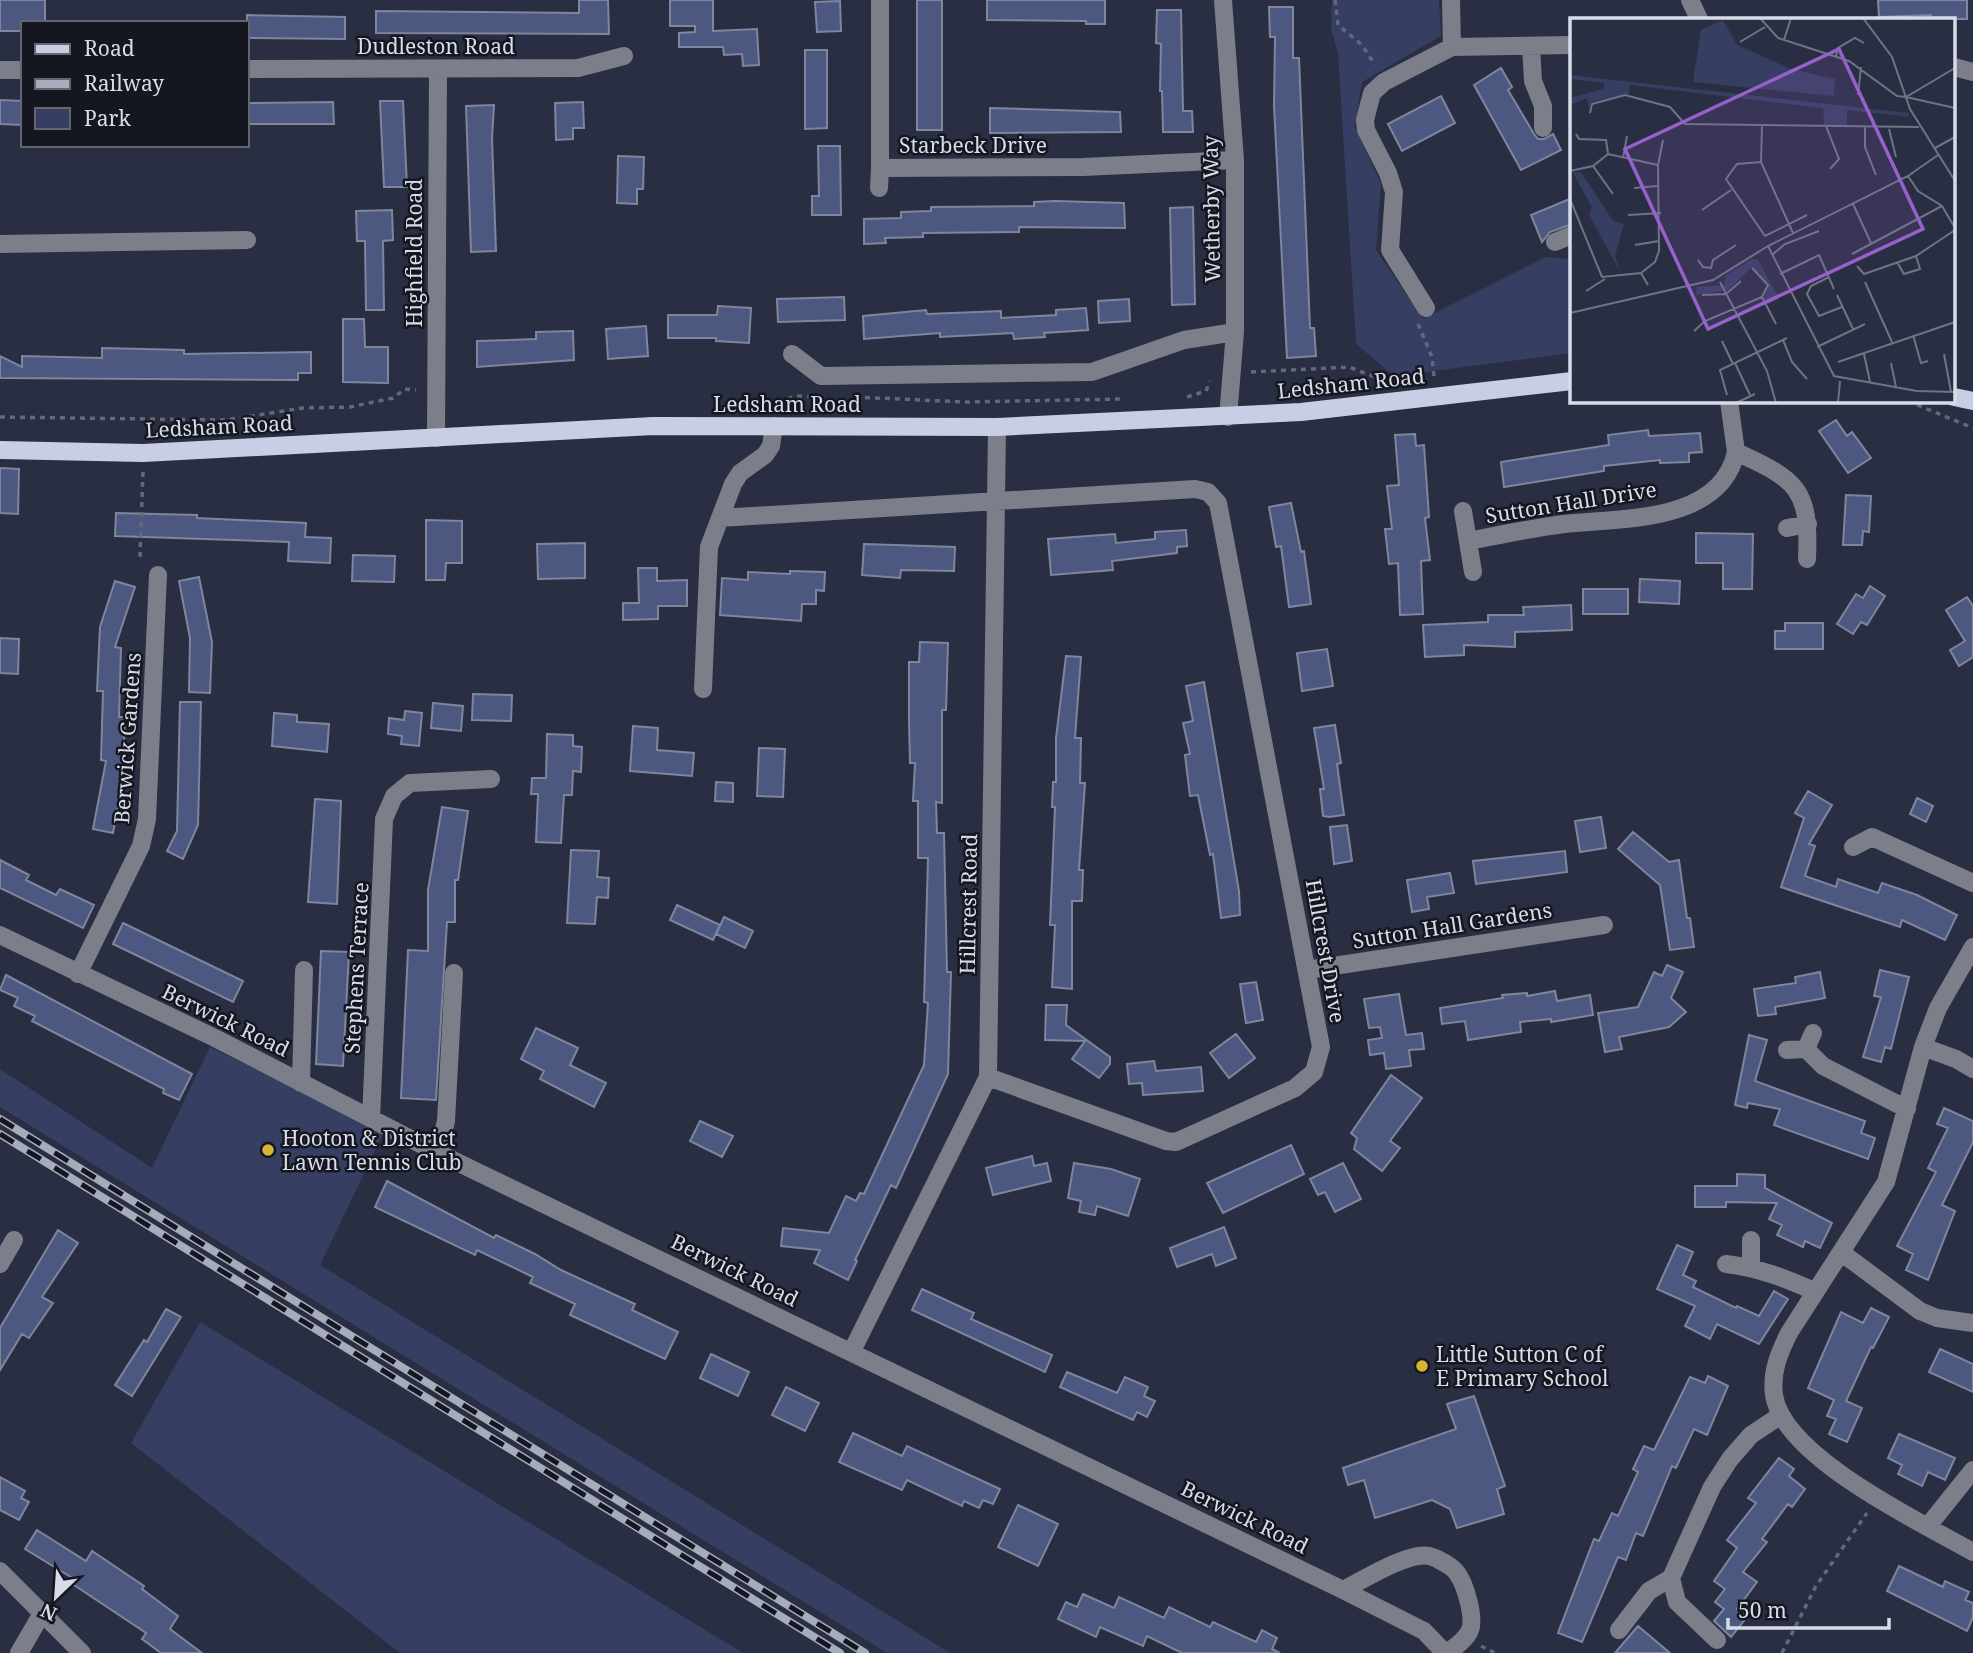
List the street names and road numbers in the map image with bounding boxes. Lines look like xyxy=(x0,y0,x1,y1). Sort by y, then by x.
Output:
street label: Dudleston Road xyxy=(357,32,515,60)
street label: Starbeck Drive xyxy=(899,131,1047,159)
street label: Wetherby Way xyxy=(1196,135,1226,283)
street label: Highfield Road xyxy=(400,179,428,327)
street label: Ledsham Road xyxy=(1276,361,1426,405)
street label: Ledsham Road xyxy=(713,390,861,418)
street label: Ledsham Road xyxy=(144,408,294,444)
street label: Sutton Hall Drive xyxy=(1483,475,1659,529)
street label: Berwick Gardens xyxy=(107,651,147,825)
street label: Hillcrest Road xyxy=(953,833,983,975)
street label: Hillcrest Drive xyxy=(1300,877,1352,1025)
street label: Stephens Terrace xyxy=(338,881,374,1055)
street label: Sutton Hall Gardens xyxy=(1350,895,1554,955)
street label: Berwick Road xyxy=(158,977,294,1063)
street label: Berwick Road xyxy=(667,1227,803,1313)
street label: Berwick Road xyxy=(1177,1474,1313,1560)

